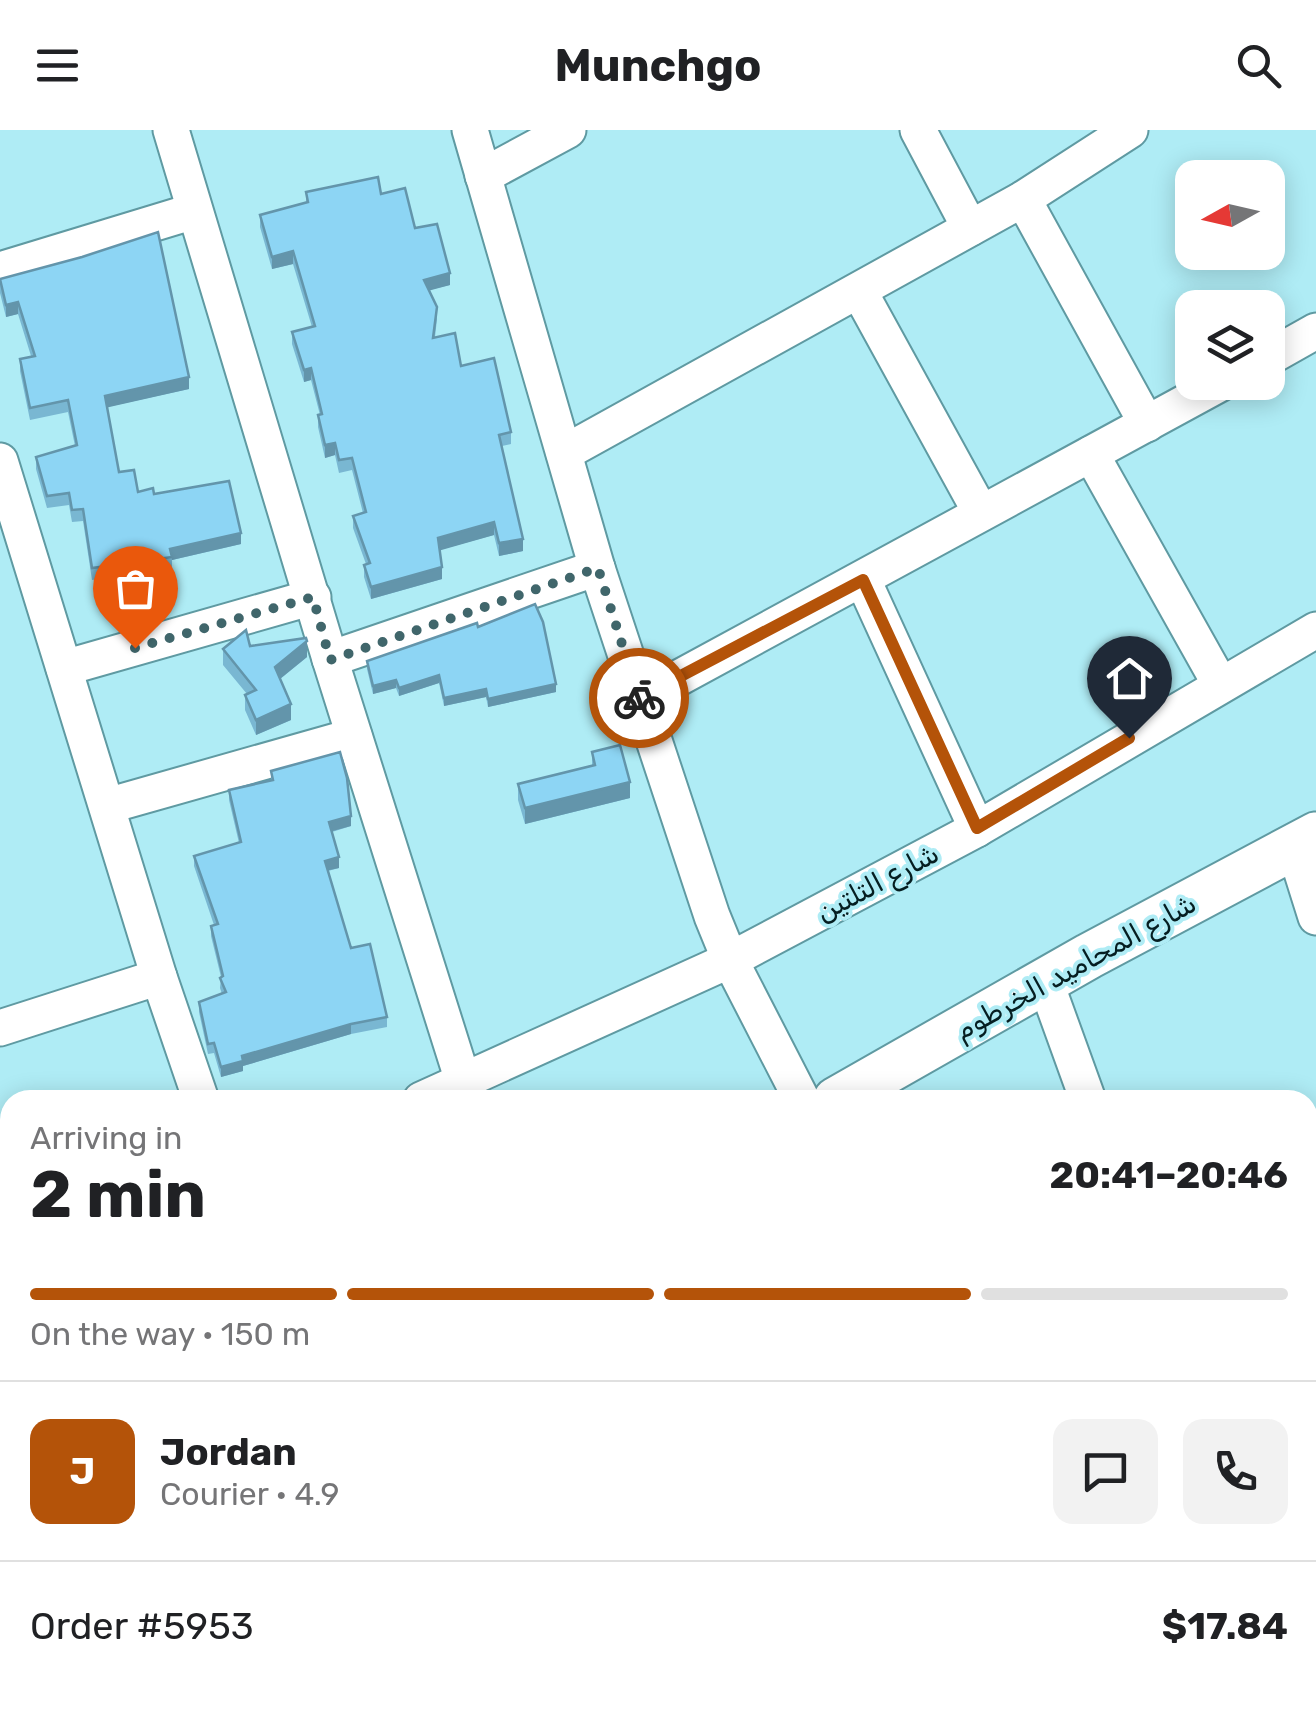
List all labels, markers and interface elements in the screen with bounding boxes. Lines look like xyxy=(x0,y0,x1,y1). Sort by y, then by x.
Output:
icon: menu xyxy=(30,38,85,93)
icon: search xyxy=(1231,38,1286,93)
text: Munchgo xyxy=(555,39,761,92)
north arrow xyxy=(1175,160,1285,270)
map controls xyxy=(1175,160,1285,400)
button: layers xyxy=(1175,290,1285,400)
pin xyxy=(93,546,178,649)
icon: bag xyxy=(108,561,163,616)
pin xyxy=(1087,636,1172,739)
courier xyxy=(589,648,689,748)
icon: home xyxy=(1102,651,1157,706)
icon: bike xyxy=(612,671,667,726)
street label: شارع التلتين xyxy=(810,836,946,931)
street label: شارع المحاميد الخرطوم xyxy=(949,886,1203,1049)
text: Arriving in xyxy=(30,1119,182,1157)
text: 20:41–20:46 xyxy=(1050,1152,1288,1198)
text: 2 min xyxy=(30,1156,206,1233)
text: On the way · 150 m xyxy=(30,1315,310,1353)
button: chat xyxy=(1053,1419,1158,1524)
button: phone xyxy=(1183,1419,1288,1524)
text: Jordan xyxy=(160,1429,297,1475)
text: J xyxy=(70,1448,95,1494)
text: Courier · 4.9 xyxy=(160,1475,339,1513)
text: Order #5953 xyxy=(30,1603,254,1649)
text: $17.84 xyxy=(1162,1603,1288,1649)

